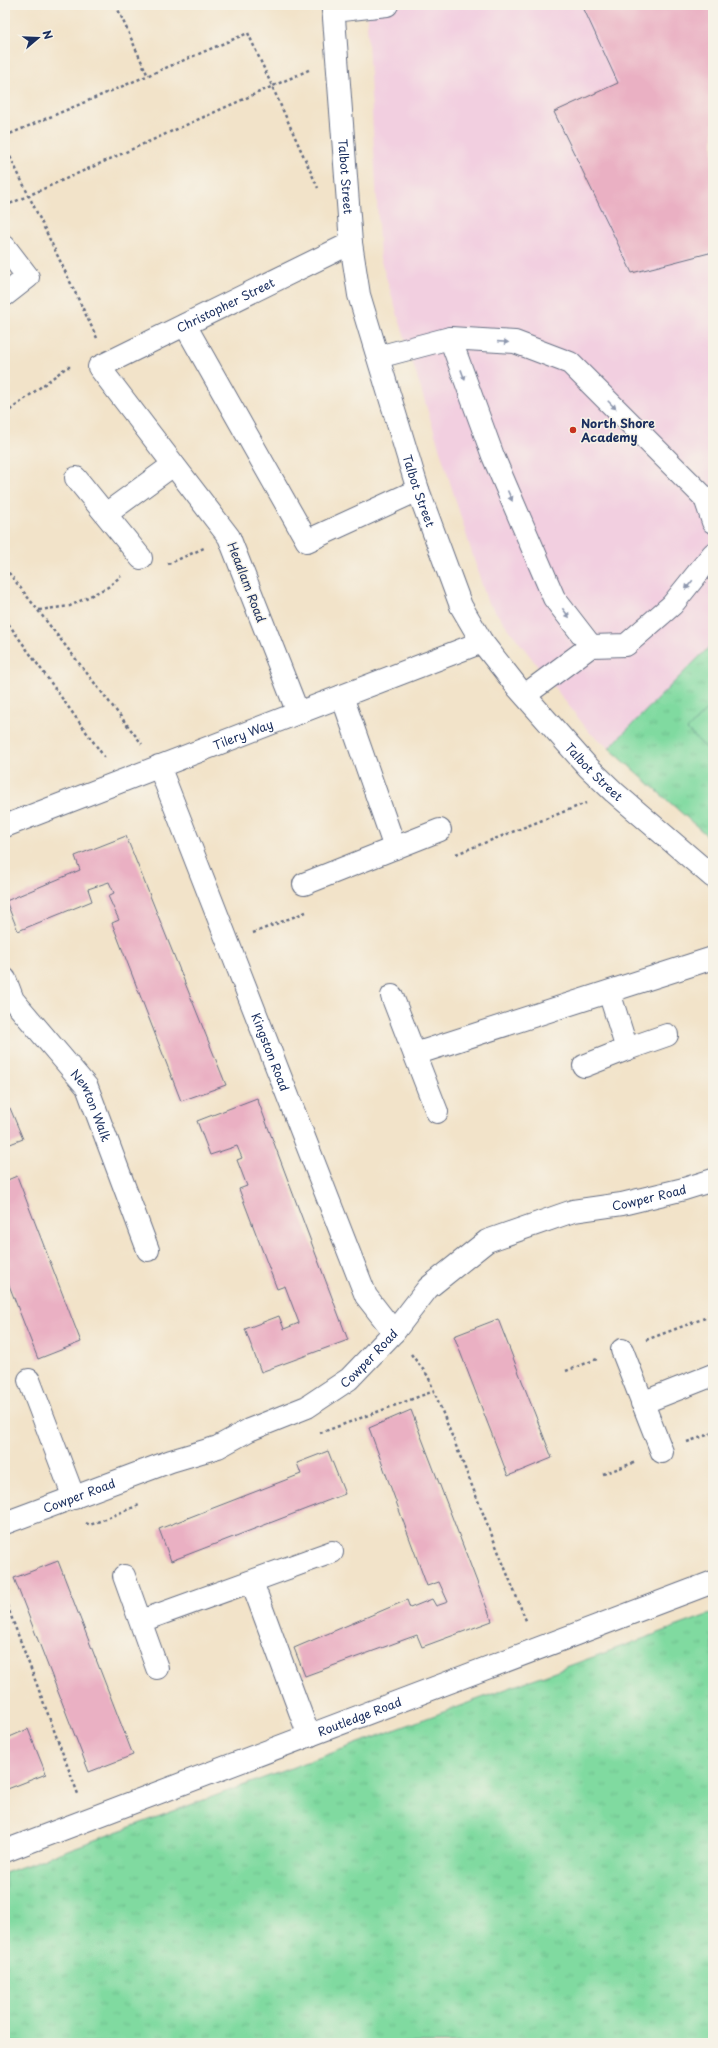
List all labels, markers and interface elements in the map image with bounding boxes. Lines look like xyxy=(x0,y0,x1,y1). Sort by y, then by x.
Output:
north arrow xyxy=(18,18,58,58)
text: N xyxy=(38,28,57,42)
street label: Talbot Street xyxy=(334,138,358,215)
street label: Christopher Street xyxy=(173,273,278,337)
one-way arrow xyxy=(497,338,509,345)
one-way arrow xyxy=(461,369,467,381)
one-way arrow xyxy=(607,400,617,410)
place label: North Shore Academy xyxy=(580,414,655,446)
marker: North Shore Academy xyxy=(568,425,578,435)
street label: Talbot Street xyxy=(399,452,440,530)
one-way arrow xyxy=(507,490,514,502)
street label: Headlam Road xyxy=(223,539,271,625)
one-way arrow xyxy=(684,579,693,590)
one-way arrow xyxy=(561,608,570,619)
street label: Tilery Way xyxy=(210,714,276,754)
street label: Talbot Street xyxy=(561,739,627,805)
street label: Kingston Road xyxy=(247,1010,294,1094)
street label: Newton Walk xyxy=(66,1065,116,1144)
street label: Cowper Road xyxy=(611,1180,688,1214)
street label: Cowper Road xyxy=(336,1325,402,1392)
street label: Cowper Road xyxy=(40,1474,118,1517)
street label: Routledge Road xyxy=(315,1692,404,1741)

